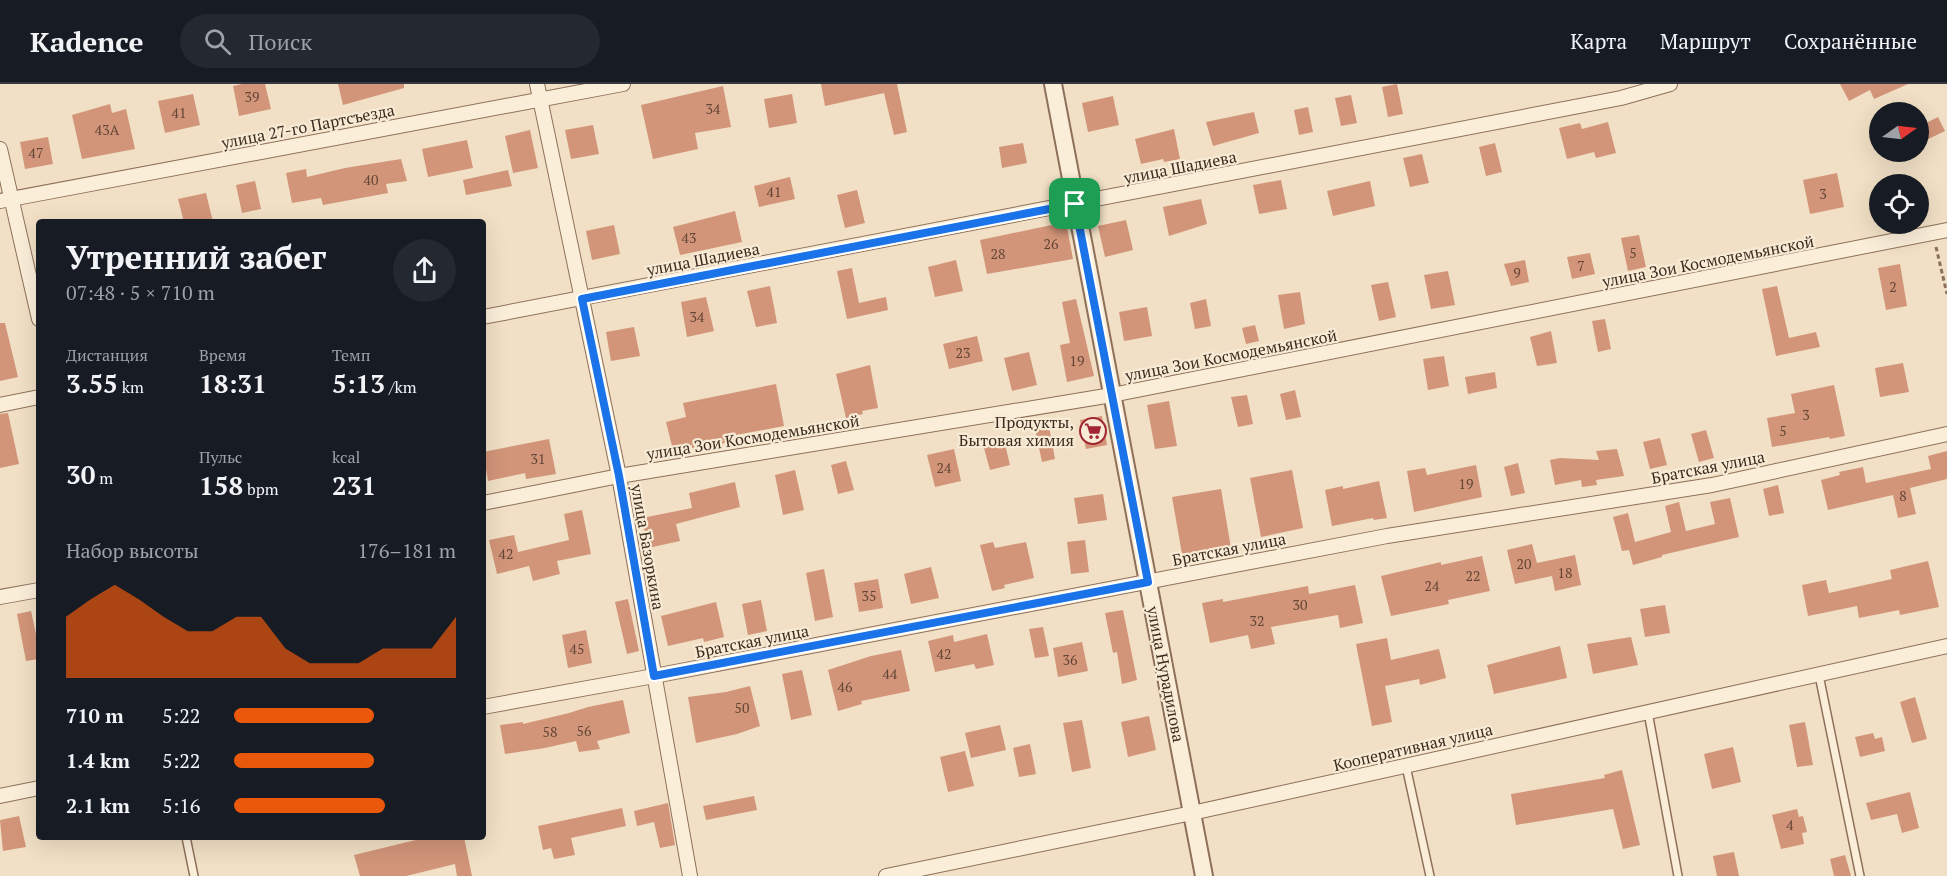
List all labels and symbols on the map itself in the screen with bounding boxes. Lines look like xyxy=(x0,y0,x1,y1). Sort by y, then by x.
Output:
house number: 39 xyxy=(245,87,259,106)
street label: улица 27-го Партсъезда xyxy=(219,98,397,154)
house number: 34 xyxy=(706,99,721,118)
north arrow xyxy=(1869,102,1929,162)
house number: 41 xyxy=(172,103,186,122)
house number: 43А xyxy=(95,120,120,139)
house number: 47 xyxy=(29,143,43,162)
street label: улица Шадиева xyxy=(1121,145,1238,189)
house number: 40 xyxy=(364,170,378,189)
pin xyxy=(1049,178,1100,229)
house number: 41 xyxy=(767,182,781,201)
house number: 3 xyxy=(1819,184,1827,203)
house number: 43 xyxy=(682,228,696,247)
street label: улица Зои Космодемьянской xyxy=(1599,230,1816,293)
house number: 26 xyxy=(1044,234,1059,253)
street label: улица Шадиева xyxy=(644,237,761,281)
house number: 5 xyxy=(1629,243,1637,262)
house number: 28 xyxy=(991,244,1005,263)
house number: 7 xyxy=(1577,256,1585,275)
house number: 9 xyxy=(1513,263,1521,282)
house number: 2 xyxy=(1889,277,1897,296)
house number: 34 xyxy=(690,307,705,326)
street label: улица Зои Космодемьянской xyxy=(1122,324,1339,387)
house number: 23 xyxy=(956,343,970,362)
house number: 19 xyxy=(1070,351,1084,370)
house number: 3 xyxy=(1802,405,1810,424)
street label: улица Зои Космодемьянской xyxy=(644,409,861,465)
place label: Продукты, Бытовая химия xyxy=(959,411,1074,451)
supermarket icon: Продукты, Бытовая химия xyxy=(1078,416,1108,446)
house number: 5 xyxy=(1779,421,1787,440)
street label: Братская улица xyxy=(1649,445,1767,489)
house number: 31 xyxy=(531,449,545,468)
house number: 24 xyxy=(937,458,952,477)
house number: 19 xyxy=(1459,474,1473,493)
street label: улица Базоркина xyxy=(626,481,670,612)
house number: 8 xyxy=(1899,486,1907,505)
street label: Братская улица xyxy=(1170,527,1288,571)
house number: 42 xyxy=(499,544,513,563)
house number: 20 xyxy=(1517,554,1531,573)
house number: 18 xyxy=(1558,563,1572,582)
house number: 22 xyxy=(1466,566,1480,585)
house number: 24 xyxy=(1425,576,1440,595)
house number: 35 xyxy=(862,586,876,605)
house number: 30 xyxy=(1293,595,1307,614)
street label: улица Нурадилова xyxy=(1142,603,1190,744)
house number: 32 xyxy=(1250,611,1264,630)
street label: Братская улица xyxy=(693,619,811,663)
house number: 45 xyxy=(570,639,584,658)
house number: 42 xyxy=(937,644,951,663)
house number: 36 xyxy=(1063,650,1078,669)
house number: 44 xyxy=(883,664,898,683)
house number: 46 xyxy=(838,677,853,696)
house number: 50 xyxy=(735,698,749,717)
street label: Кооперативная улица xyxy=(1331,718,1495,776)
house number: 56 xyxy=(577,721,592,740)
house number: 58 xyxy=(543,722,557,741)
house number: 4 xyxy=(1786,815,1794,834)

